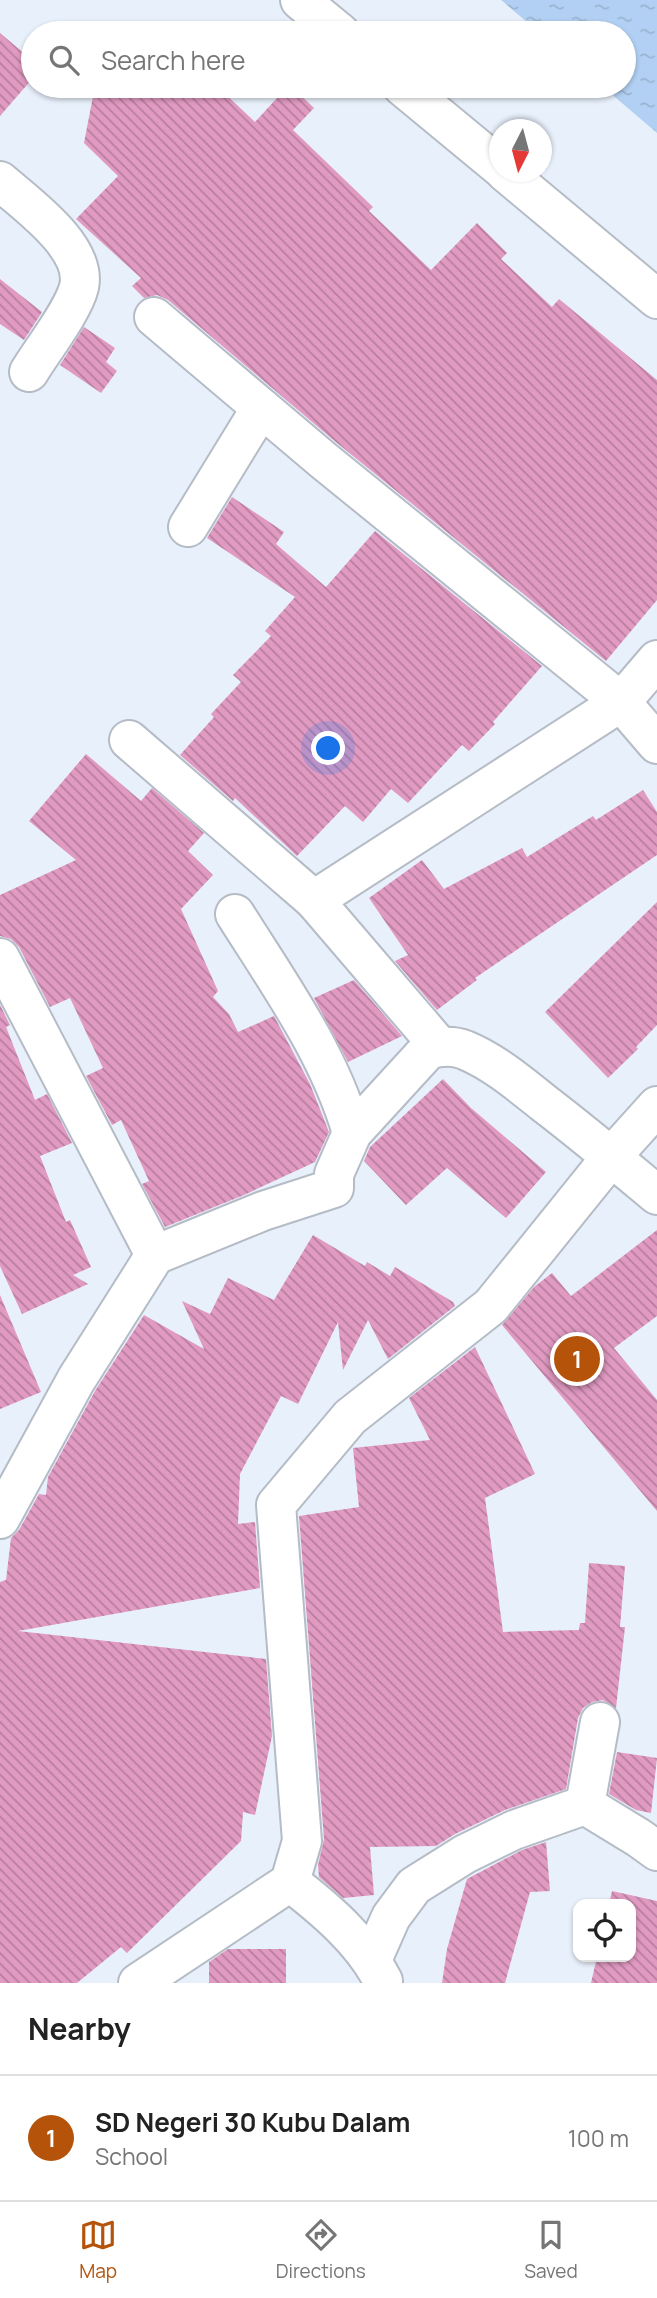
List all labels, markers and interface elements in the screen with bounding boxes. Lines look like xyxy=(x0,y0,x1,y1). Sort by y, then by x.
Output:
search box xyxy=(21,21,636,98)
icon: search xyxy=(45,41,83,79)
text: Search here xyxy=(101,42,246,78)
north arrow xyxy=(489,119,552,182)
your location xyxy=(311,731,345,765)
pin: 1 xyxy=(554,1333,600,1385)
map controls xyxy=(573,1899,636,1962)
button: locate xyxy=(573,1899,636,1962)
text: Nearby xyxy=(28,2008,131,2049)
text: SD Negeri 30 Kubu Dalam xyxy=(95,2104,410,2140)
text: 1 xyxy=(46,2122,56,2154)
text: 100 m xyxy=(568,2122,629,2154)
text: School xyxy=(95,2140,168,2172)
tab: Map xyxy=(79,2216,117,2284)
tab: Directions xyxy=(276,2216,366,2284)
tab: Saved xyxy=(524,2216,578,2284)

